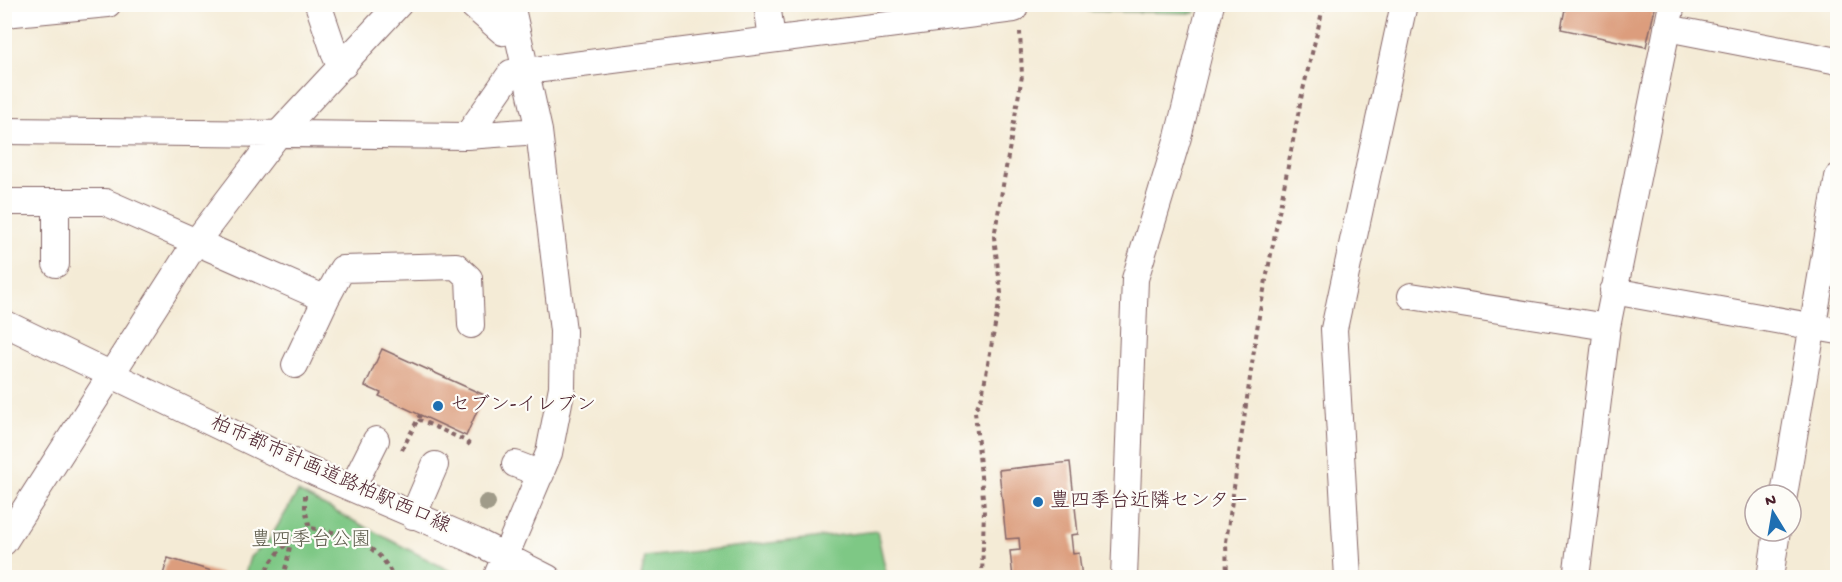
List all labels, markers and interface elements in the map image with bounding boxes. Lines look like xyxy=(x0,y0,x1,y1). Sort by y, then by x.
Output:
place label: セブン-イレブン xyxy=(450,394,596,418)
marker: セブン-イレブン xyxy=(431,399,445,413)
street label: 柏市都市計画道路柏駅西口線 xyxy=(207,411,454,539)
north arrow xyxy=(1743,483,1803,543)
place label: 豊四季台近隣センター xyxy=(1050,489,1249,514)
text: N xyxy=(1764,491,1778,512)
marker: 豊四季台近隣センター xyxy=(1031,495,1045,509)
park label: 豊四季台公園 xyxy=(251,528,371,553)

